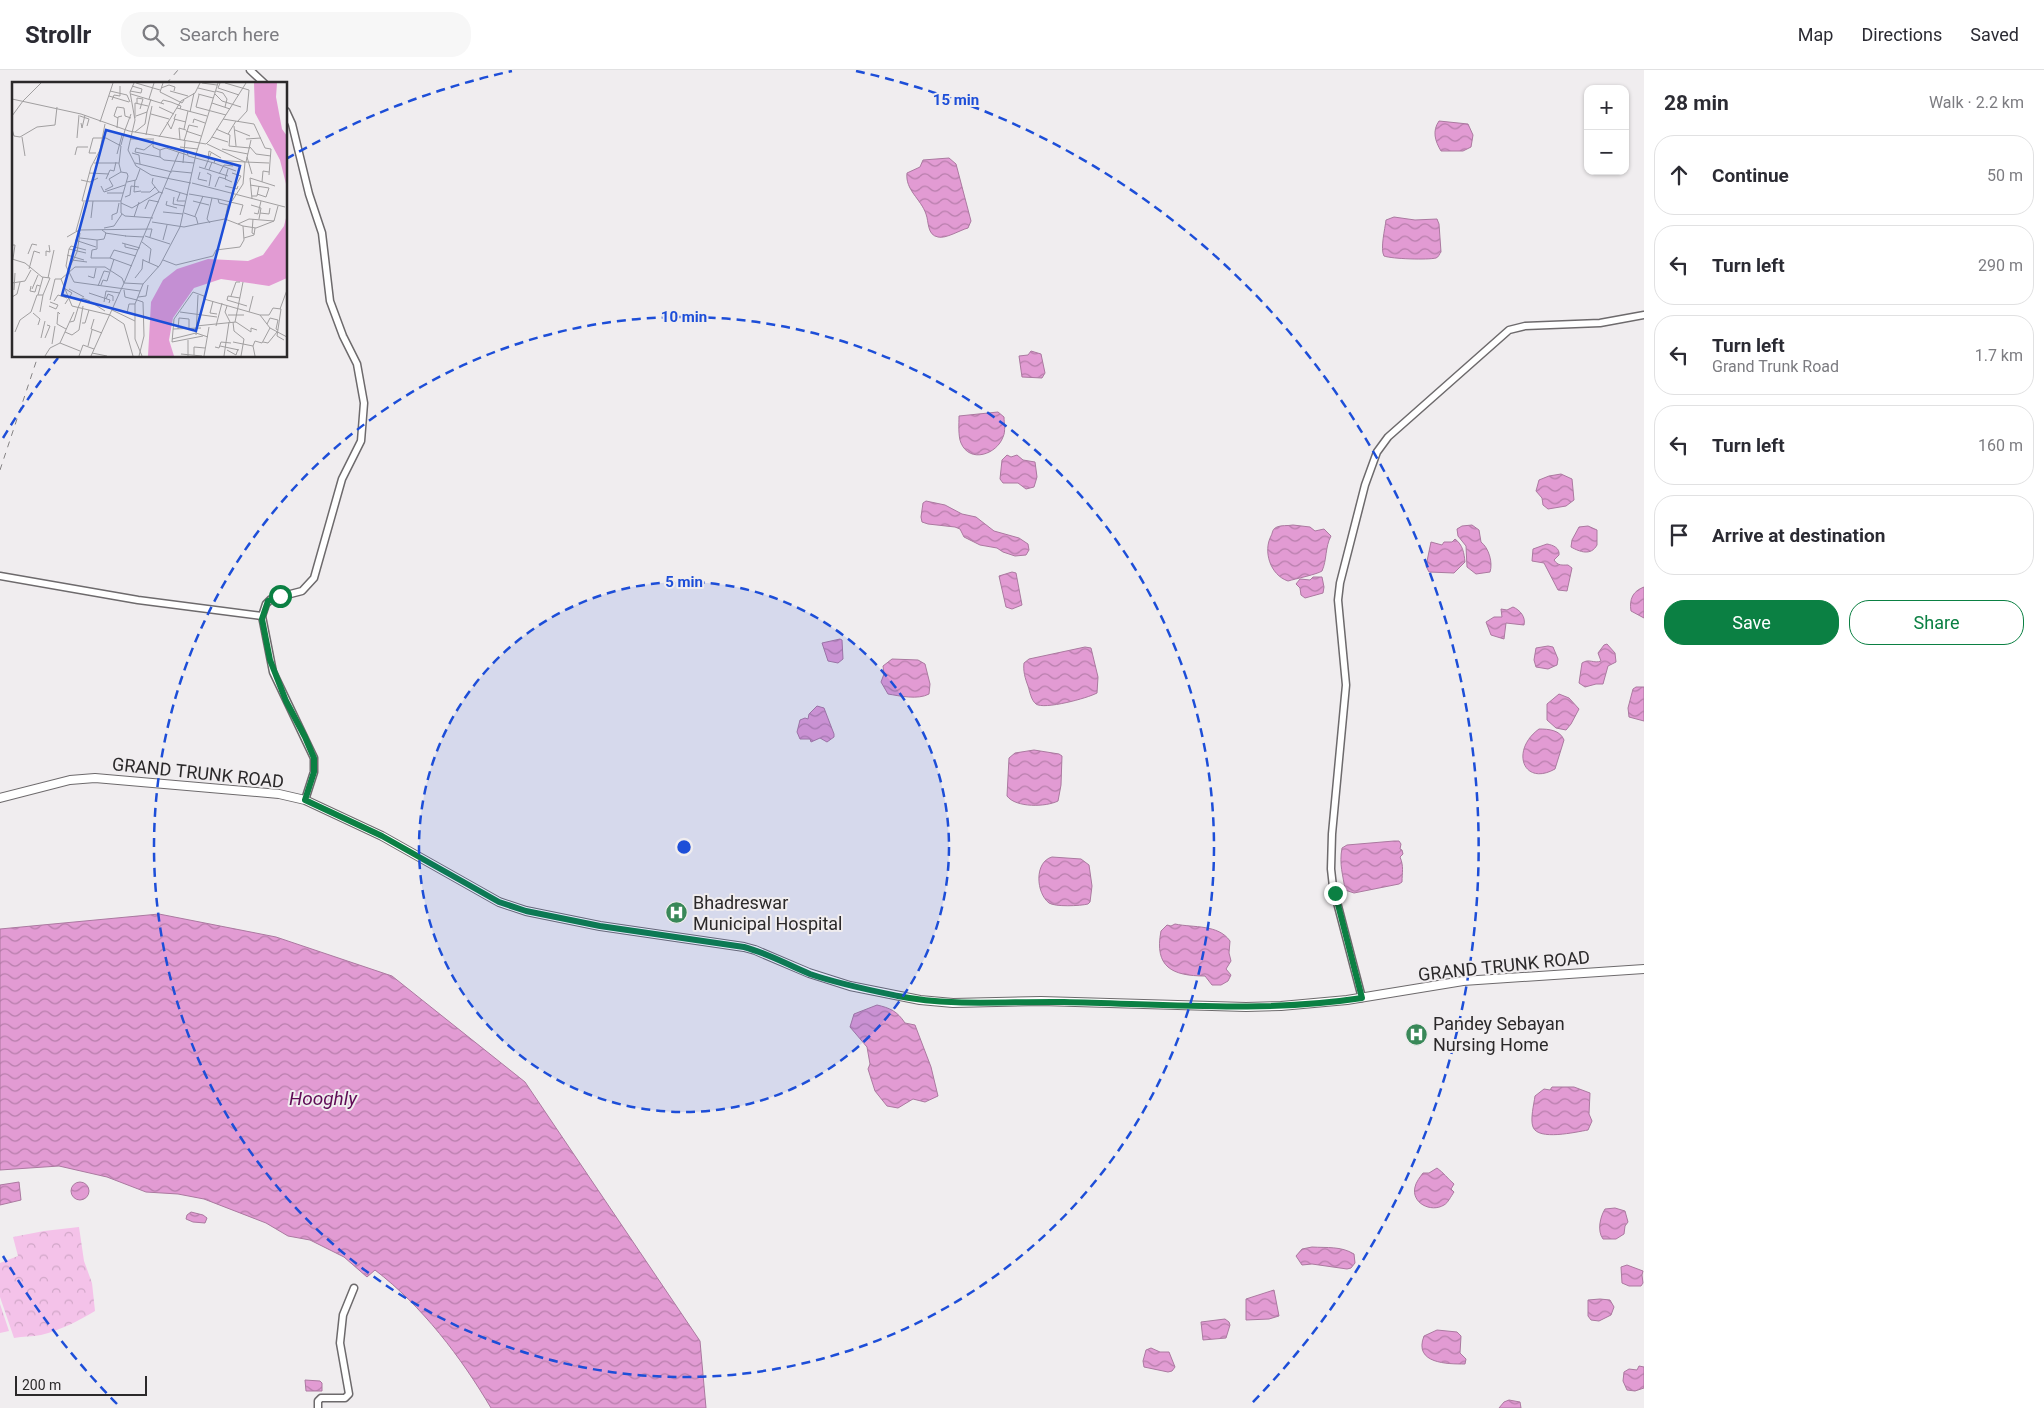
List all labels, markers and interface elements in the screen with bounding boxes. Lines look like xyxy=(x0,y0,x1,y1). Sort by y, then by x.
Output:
search box xyxy=(121,12,471,57)
text: Strollr xyxy=(25,21,91,49)
icon: search xyxy=(139,21,167,49)
text: Search here xyxy=(179,23,279,46)
text: Map xyxy=(1798,24,1833,45)
text: Directions xyxy=(1861,24,1942,45)
text: Saved xyxy=(1970,24,2019,45)
inset map xyxy=(12,82,288,358)
map controls xyxy=(1584,85,1629,175)
button: + xyxy=(1584,85,1629,130)
text: 15 min xyxy=(933,91,979,109)
text: 28 min xyxy=(1664,91,1729,115)
text: Walk · 2.2 km xyxy=(1929,93,2024,112)
button: − xyxy=(1584,130,1629,175)
icon: ahead xyxy=(1665,161,1693,189)
text: Continue xyxy=(1712,164,1789,187)
text: 50 m xyxy=(1987,166,2023,185)
icon: left xyxy=(1665,251,1693,279)
text: Turn left xyxy=(1712,254,1785,277)
text: 290 m xyxy=(1978,256,2023,275)
text: 10 min xyxy=(661,308,707,326)
text: Turn left xyxy=(1712,334,1785,357)
icon: left xyxy=(1665,341,1693,369)
text: 1.7 km xyxy=(1975,346,2023,365)
text: Grand Trunk Road xyxy=(1712,357,1839,376)
icon: left xyxy=(1665,431,1693,459)
text: Turn left xyxy=(1712,434,1785,457)
text: 160 m xyxy=(1978,436,2023,455)
icon: arrive xyxy=(1665,521,1693,549)
text: Arrive at destination xyxy=(1712,524,1885,547)
text: 5 min xyxy=(665,573,703,591)
route start xyxy=(269,585,292,608)
button: Save xyxy=(1664,600,1839,645)
button: Share xyxy=(1849,600,2024,645)
street label: GRAND TRUNK ROAD xyxy=(111,753,285,792)
centre of rings xyxy=(675,838,693,856)
route end xyxy=(1324,882,1347,905)
place label: Bhadreswar Municipal Hospital xyxy=(693,892,842,934)
hospital icon: Bhadreswar Municipal Hospital xyxy=(665,901,689,925)
street label: GRAND TRUNK ROAD xyxy=(1417,946,1591,985)
place label: Pandey Sebayan Nursing Home xyxy=(1433,1013,1565,1055)
hospital icon: Pandey Sebayan Nursing Home xyxy=(1405,1022,1429,1046)
water label: Hooghly xyxy=(289,1087,358,1110)
scale bar xyxy=(15,1373,148,1396)
text: 200 m xyxy=(22,1377,61,1393)

